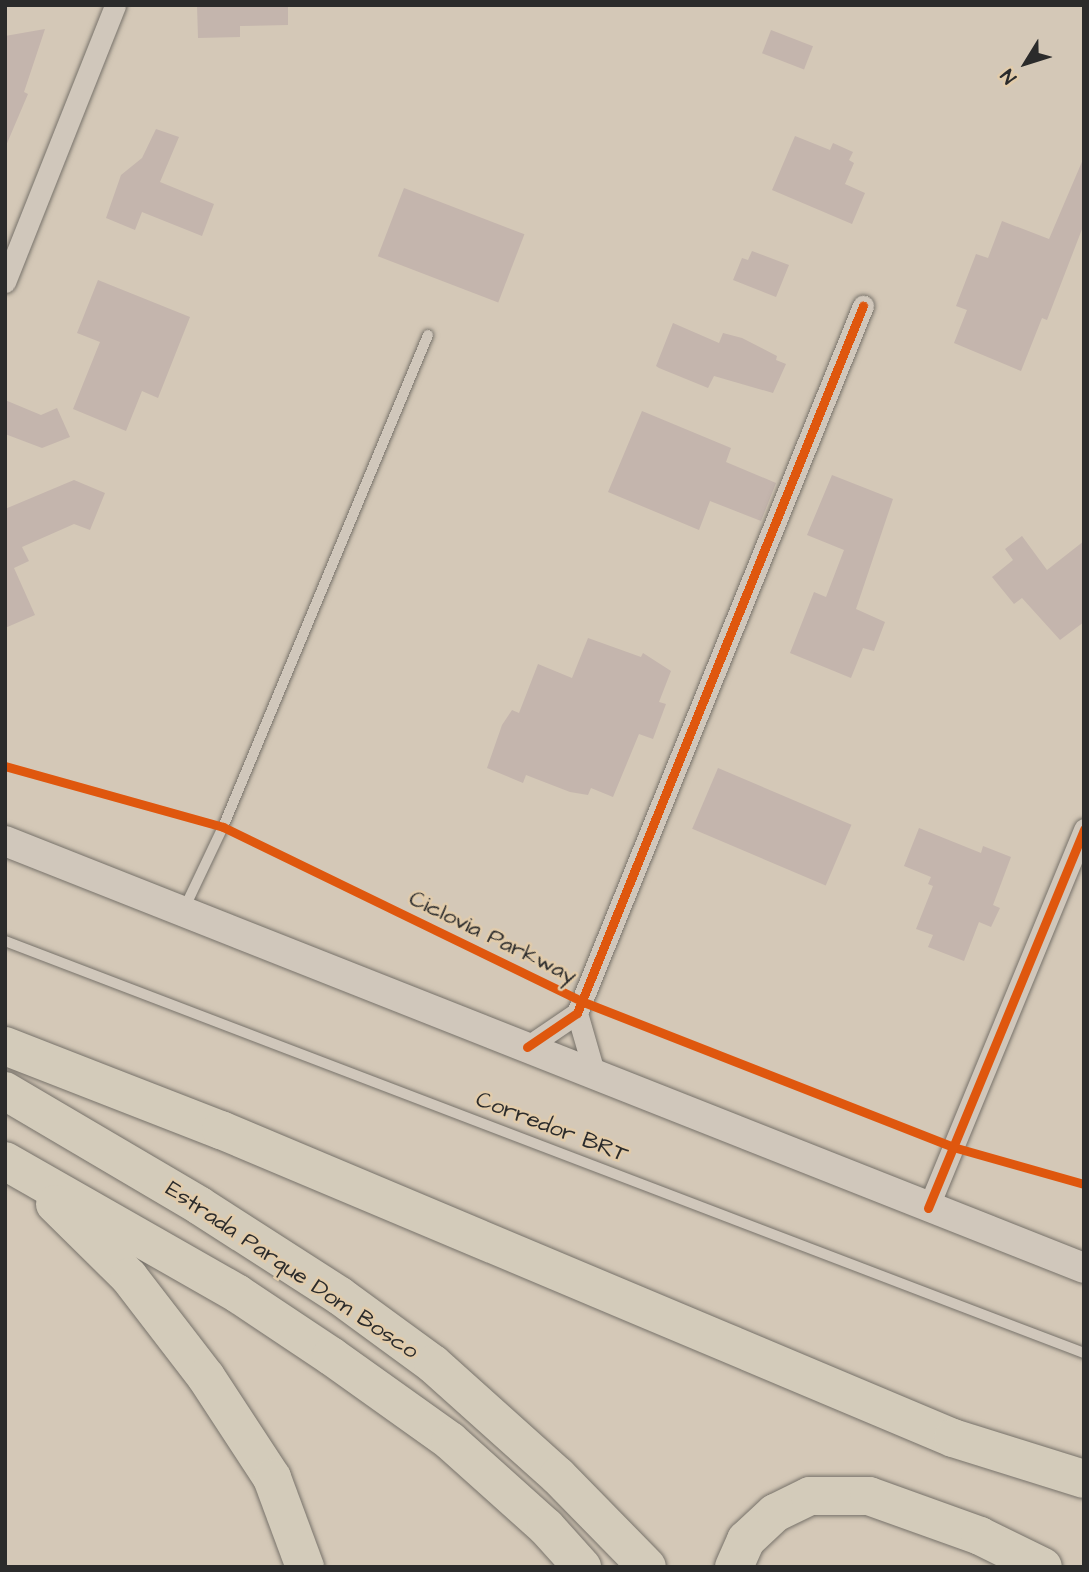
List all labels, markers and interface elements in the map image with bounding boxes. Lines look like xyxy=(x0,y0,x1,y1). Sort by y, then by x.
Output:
north arrow xyxy=(991,28,1061,98)
text: N xyxy=(995,63,1023,89)
street label: Ciclovia Parkway xyxy=(405,884,581,990)
street label: Corredor BRT xyxy=(472,1085,632,1169)
street label: Estrada Parque Dom Bosco xyxy=(160,1175,424,1365)

